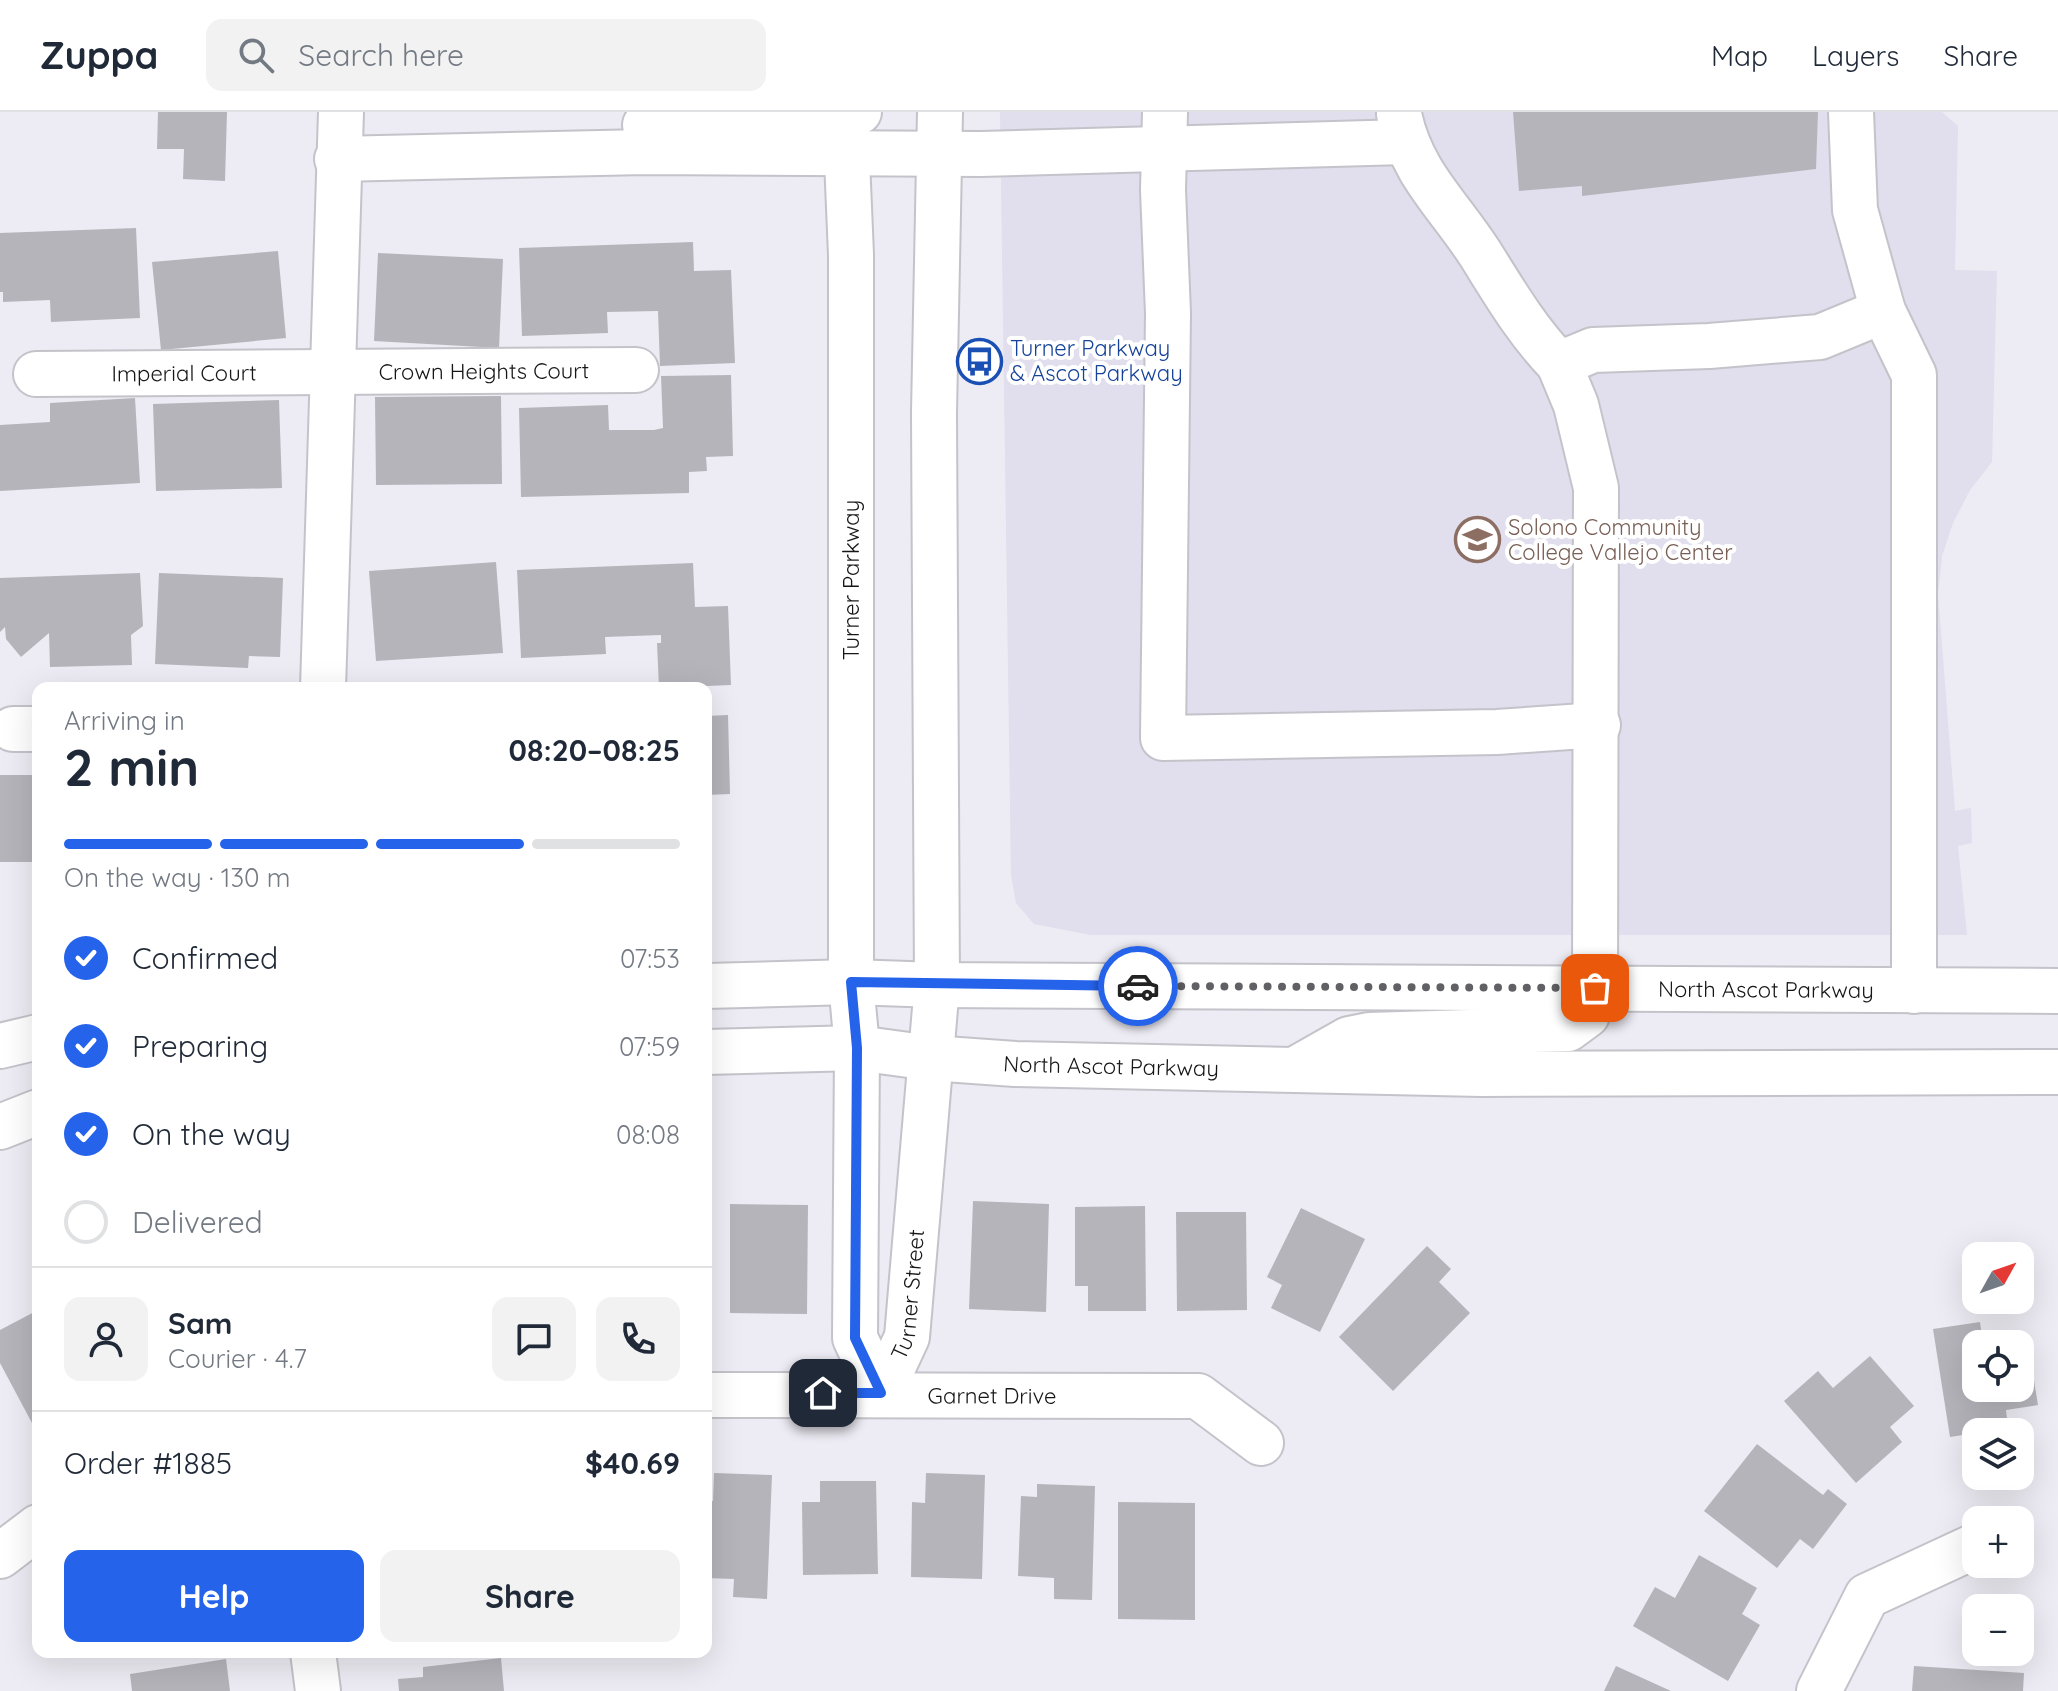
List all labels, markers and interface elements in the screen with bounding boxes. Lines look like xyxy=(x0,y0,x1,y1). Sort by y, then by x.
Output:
search box xyxy=(206,19,766,91)
text: Zuppa xyxy=(40,31,158,79)
icon: search xyxy=(234,33,278,77)
text: Search here xyxy=(298,36,464,74)
text: Map xyxy=(1711,38,1768,73)
text: Layers xyxy=(1812,38,1899,73)
text: Share xyxy=(1943,38,2018,73)
place label: Turner Parkway & Ascot Parkway xyxy=(1010,334,1183,387)
bus stop icon: Turner Parkway & Ascot Parkway xyxy=(955,337,1003,385)
street label: Crown Heights Court xyxy=(379,356,589,386)
street label: Imperial Court xyxy=(111,359,257,387)
street label: Turner Parkway xyxy=(837,500,865,660)
place label: Solono Community College Vallejo Center xyxy=(1508,513,1733,566)
school or university icon: Solono Community College Vallejo Center xyxy=(1453,516,1501,564)
text: Arriving in xyxy=(64,704,185,737)
text: 08:20–08:25 xyxy=(509,731,680,769)
text: 2 min xyxy=(64,734,199,799)
text: On the way · 130 m xyxy=(64,861,290,894)
icon: check xyxy=(64,936,108,980)
text: Confirmed xyxy=(132,939,278,977)
text: 07:53 xyxy=(620,942,680,975)
courier xyxy=(1098,946,1178,1026)
pin xyxy=(1561,954,1629,1022)
icon: car xyxy=(1116,964,1160,1008)
icon: bag xyxy=(1573,966,1617,1010)
street label: North Ascot Parkway xyxy=(1658,975,1874,1004)
icon: check xyxy=(64,1024,108,1068)
text: Preparing xyxy=(132,1027,268,1065)
text: 07:59 xyxy=(619,1030,680,1063)
street label: North Ascot Parkway xyxy=(1002,1049,1219,1082)
icon: check xyxy=(64,1112,108,1156)
text: On the way xyxy=(132,1115,291,1153)
text: 08:08 xyxy=(616,1118,680,1151)
text: Delivered xyxy=(132,1203,263,1241)
street label: Turner Street xyxy=(884,1228,930,1364)
north arrow xyxy=(1962,1242,2034,1314)
map controls xyxy=(1962,1242,2034,1666)
button: person xyxy=(64,1297,148,1381)
button: chat xyxy=(492,1297,576,1381)
button: phone xyxy=(596,1297,680,1381)
text: Sam xyxy=(168,1304,232,1342)
button: locate xyxy=(1962,1330,2034,1402)
text: Courier · 4.7 xyxy=(168,1342,307,1375)
pin xyxy=(789,1359,857,1427)
icon: home xyxy=(801,1371,845,1415)
street label: Garnet Drive xyxy=(927,1381,1057,1410)
button: layers xyxy=(1962,1418,2034,1490)
text: Order #1885 xyxy=(64,1444,232,1482)
text: $40.69 xyxy=(585,1444,680,1482)
button: + xyxy=(1962,1506,2034,1578)
button: Help xyxy=(64,1550,364,1642)
button: Share xyxy=(380,1550,680,1642)
button: − xyxy=(1962,1594,2034,1666)

